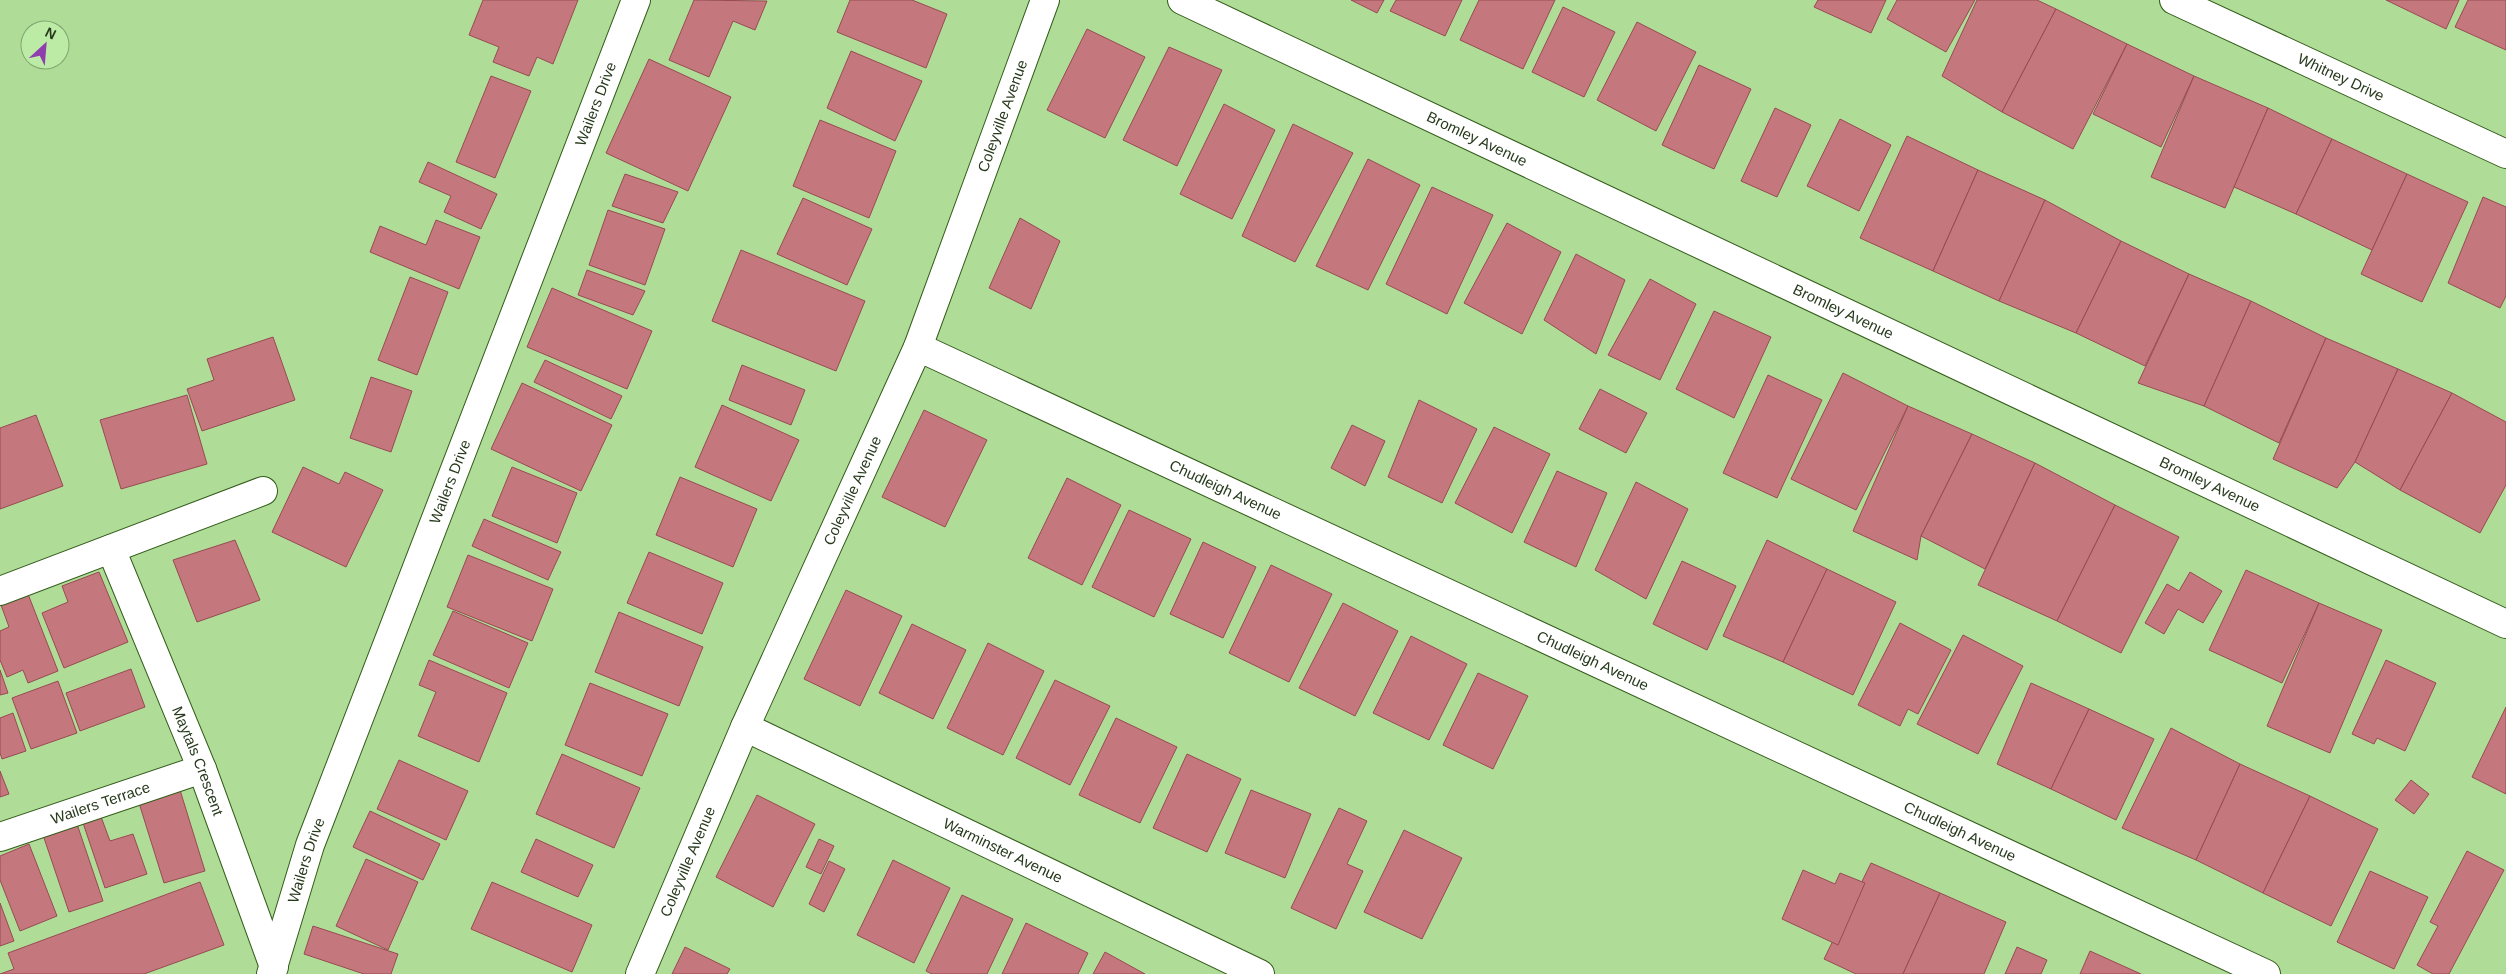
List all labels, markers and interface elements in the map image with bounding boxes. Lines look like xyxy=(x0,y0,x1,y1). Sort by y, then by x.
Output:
north arrow xyxy=(20,20,70,70)
text: N xyxy=(43,24,59,43)
street label: Whitney Drive xyxy=(2295,50,2387,104)
street label: Coleyville Avenue xyxy=(974,57,1030,174)
street label: Wailers Drive xyxy=(572,59,619,148)
street label: Bromley Avenue xyxy=(1424,108,1530,169)
street label: Bromley Avenue xyxy=(1791,280,1896,342)
street label: Coleyville Avenue xyxy=(820,433,884,548)
street label: Wailers Drive xyxy=(426,437,474,526)
street label: Bromley Avenue xyxy=(2157,453,2263,515)
street label: Chudleigh Avenue xyxy=(1167,456,1284,523)
street label: Chudleigh Avenue xyxy=(1534,627,1651,694)
street label: Maytals Crescent xyxy=(169,704,227,818)
street label: Wailers Terrace xyxy=(49,778,152,827)
street label: Chudleigh Avenue xyxy=(1901,798,2019,864)
street label: Coleyville Avenue xyxy=(656,804,718,919)
street label: Warminster Avenue xyxy=(941,814,1065,886)
street label: Wailers Drive xyxy=(284,815,328,905)

